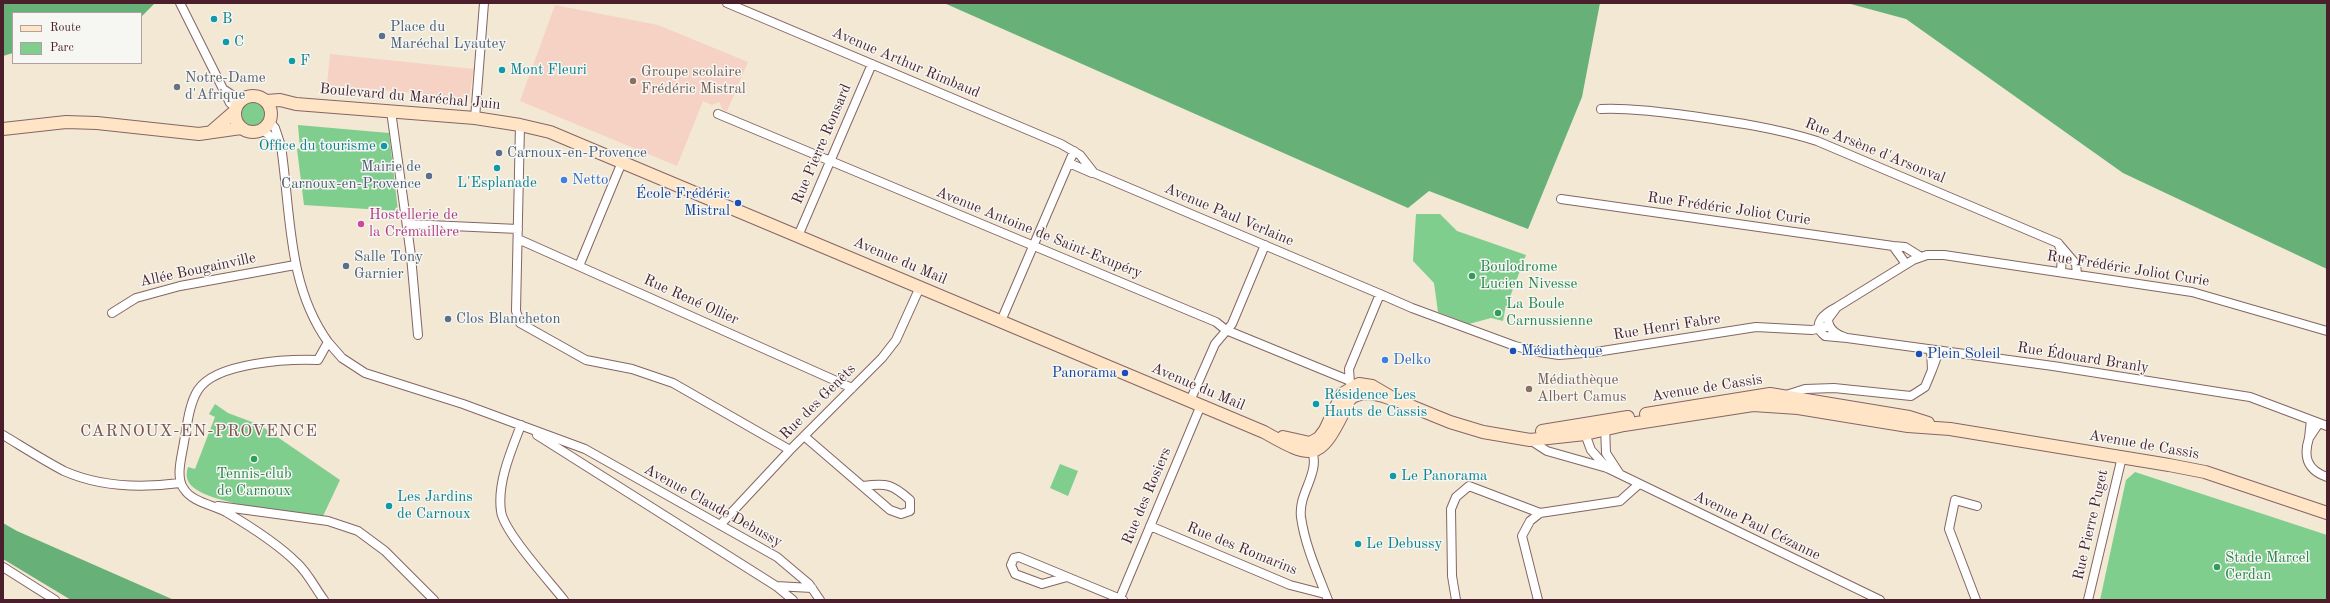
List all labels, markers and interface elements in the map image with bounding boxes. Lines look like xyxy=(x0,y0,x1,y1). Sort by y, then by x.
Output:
place label: B xyxy=(222,10,232,28)
legend xyxy=(12,12,142,64)
marker: B xyxy=(209,14,219,24)
place label: Place du Maréchal Lyautey xyxy=(390,18,506,53)
text: Route xyxy=(50,22,81,34)
street label: Avenue Arthur Rimbaud xyxy=(829,24,983,102)
marker: Place du Maréchal Lyautey xyxy=(377,31,387,41)
place label: C xyxy=(234,33,244,51)
marker: C xyxy=(221,37,231,47)
text: Parc xyxy=(50,42,74,54)
place label: F xyxy=(300,52,310,70)
marker: F xyxy=(287,56,297,66)
place label: Mont Fleuri xyxy=(510,61,587,79)
place label: Groupe scolaire Frédéric Mistral xyxy=(641,63,746,98)
marker: Mont Fleuri xyxy=(497,65,507,75)
place label: Notre-Dame d'Afrique xyxy=(185,69,266,104)
marker: Groupe scolaire Frédéric Mistral xyxy=(628,76,638,86)
street label: Boulevard du Maréchal Juin xyxy=(319,80,501,114)
street label: Rue Pierre Ronsard xyxy=(789,81,855,207)
marker: Notre-Dame d'Afrique xyxy=(172,82,182,92)
street label: Rue Arsène d'Arsonval xyxy=(1802,115,1948,187)
place label: Office du tourisme xyxy=(259,137,376,155)
marker: Office du tourisme xyxy=(379,141,389,151)
place label: Carnoux-en-Provence xyxy=(507,144,647,162)
marker: Carnoux-en-Provence xyxy=(494,148,504,158)
place label: Mairie de Carnoux-en-Provence xyxy=(281,158,421,193)
marker: L'Esplanade xyxy=(492,163,502,173)
marker: Mairie de Carnoux-en-Provence xyxy=(424,171,434,181)
place label: Netto xyxy=(572,171,608,189)
place label: L'Esplanade xyxy=(457,174,537,192)
marker: Netto xyxy=(559,175,569,185)
street label: Avenue Paul Verlaine xyxy=(1162,180,1296,250)
street label: Avenue Antoine de Saint-Exupéry xyxy=(933,183,1145,283)
place label: École Frédéric Mistral xyxy=(636,185,730,220)
street label: Rue Frédéric Joliot Curie xyxy=(1646,189,1812,229)
marker: École Frédéric Mistral xyxy=(733,198,743,208)
place label: Hostellerie de la Crémaillère xyxy=(369,206,459,241)
marker: Hostellerie de la Crémaillère xyxy=(356,219,366,229)
street label: Avenue du Mail xyxy=(850,233,950,289)
street label: Rue Frédéric Joliot Curie xyxy=(2045,247,2211,291)
place label: Salle Tony Garnier xyxy=(354,248,423,283)
street label: Allée Bougainville xyxy=(138,249,258,291)
place label: Boulodrome Lucien Nivesse xyxy=(1480,258,1577,293)
marker: Salle Tony Garnier xyxy=(341,261,351,271)
street label: Rue René Ollier xyxy=(641,271,741,329)
marker: Boulodrome Lucien Nivesse xyxy=(1467,271,1477,281)
place label: La Boule Carnussienne xyxy=(1506,295,1593,330)
marker: La Boule Carnussienne xyxy=(1493,308,1503,318)
place label: Clos Blancheton xyxy=(456,310,561,328)
street label: Rue Henri Fabre xyxy=(1612,310,1722,344)
marker: Clos Blancheton xyxy=(443,314,453,324)
street label: Rue Édouard Branly xyxy=(2016,339,2150,377)
place label: Médiathèque xyxy=(1521,342,1603,360)
place label: Plein Soleil xyxy=(1927,345,2000,363)
marker: Médiathèque xyxy=(1508,346,1518,356)
marker: Plein Soleil xyxy=(1914,349,1924,359)
place label: Delko xyxy=(1393,351,1431,369)
marker: Delko xyxy=(1380,355,1390,365)
street label: Avenue du Mail xyxy=(1148,359,1248,415)
street label: Rue des Genêts xyxy=(776,360,860,444)
place label: Panorama xyxy=(1052,364,1117,382)
marker: Panorama xyxy=(1120,368,1130,378)
street label: Avenue de Cassis xyxy=(1650,370,1764,406)
place label: Médiathèque Albert Camus xyxy=(1537,371,1627,406)
marker: Médiathèque Albert Camus xyxy=(1524,384,1534,394)
place label: Résidence Les Hauts de Cassis xyxy=(1324,386,1427,421)
marker: Résidence Les Hauts de Cassis xyxy=(1311,399,1321,409)
district label: CARNOUX-EN-PROVENCE xyxy=(80,422,318,442)
street label: Avenue de Cassis xyxy=(2087,426,2201,464)
street label: Rue des Rosiers xyxy=(1118,445,1176,547)
marker: Tennis-club de Carnoux xyxy=(249,454,259,464)
street label: Avenue Claude Debussy xyxy=(641,460,785,552)
place label: Tennis-club de Carnoux xyxy=(216,465,292,500)
place label: Le Panorama xyxy=(1401,467,1488,485)
street label: Rue Pierre Puget xyxy=(2070,468,2112,582)
marker: Le Panorama xyxy=(1388,471,1398,481)
street label: Avenue Paul Cézanne xyxy=(1691,487,1823,565)
place label: Les Jardins de Carnoux xyxy=(397,488,473,523)
marker: Les Jardins de Carnoux xyxy=(384,501,394,511)
street label: Rue des Romarins xyxy=(1184,519,1300,579)
place label: Le Debussy xyxy=(1366,535,1442,553)
marker: Le Debussy xyxy=(1353,539,1363,549)
place label: Stade Marcel Cerdan xyxy=(2225,549,2310,584)
marker: Stade Marcel Cerdan xyxy=(2212,562,2222,572)

